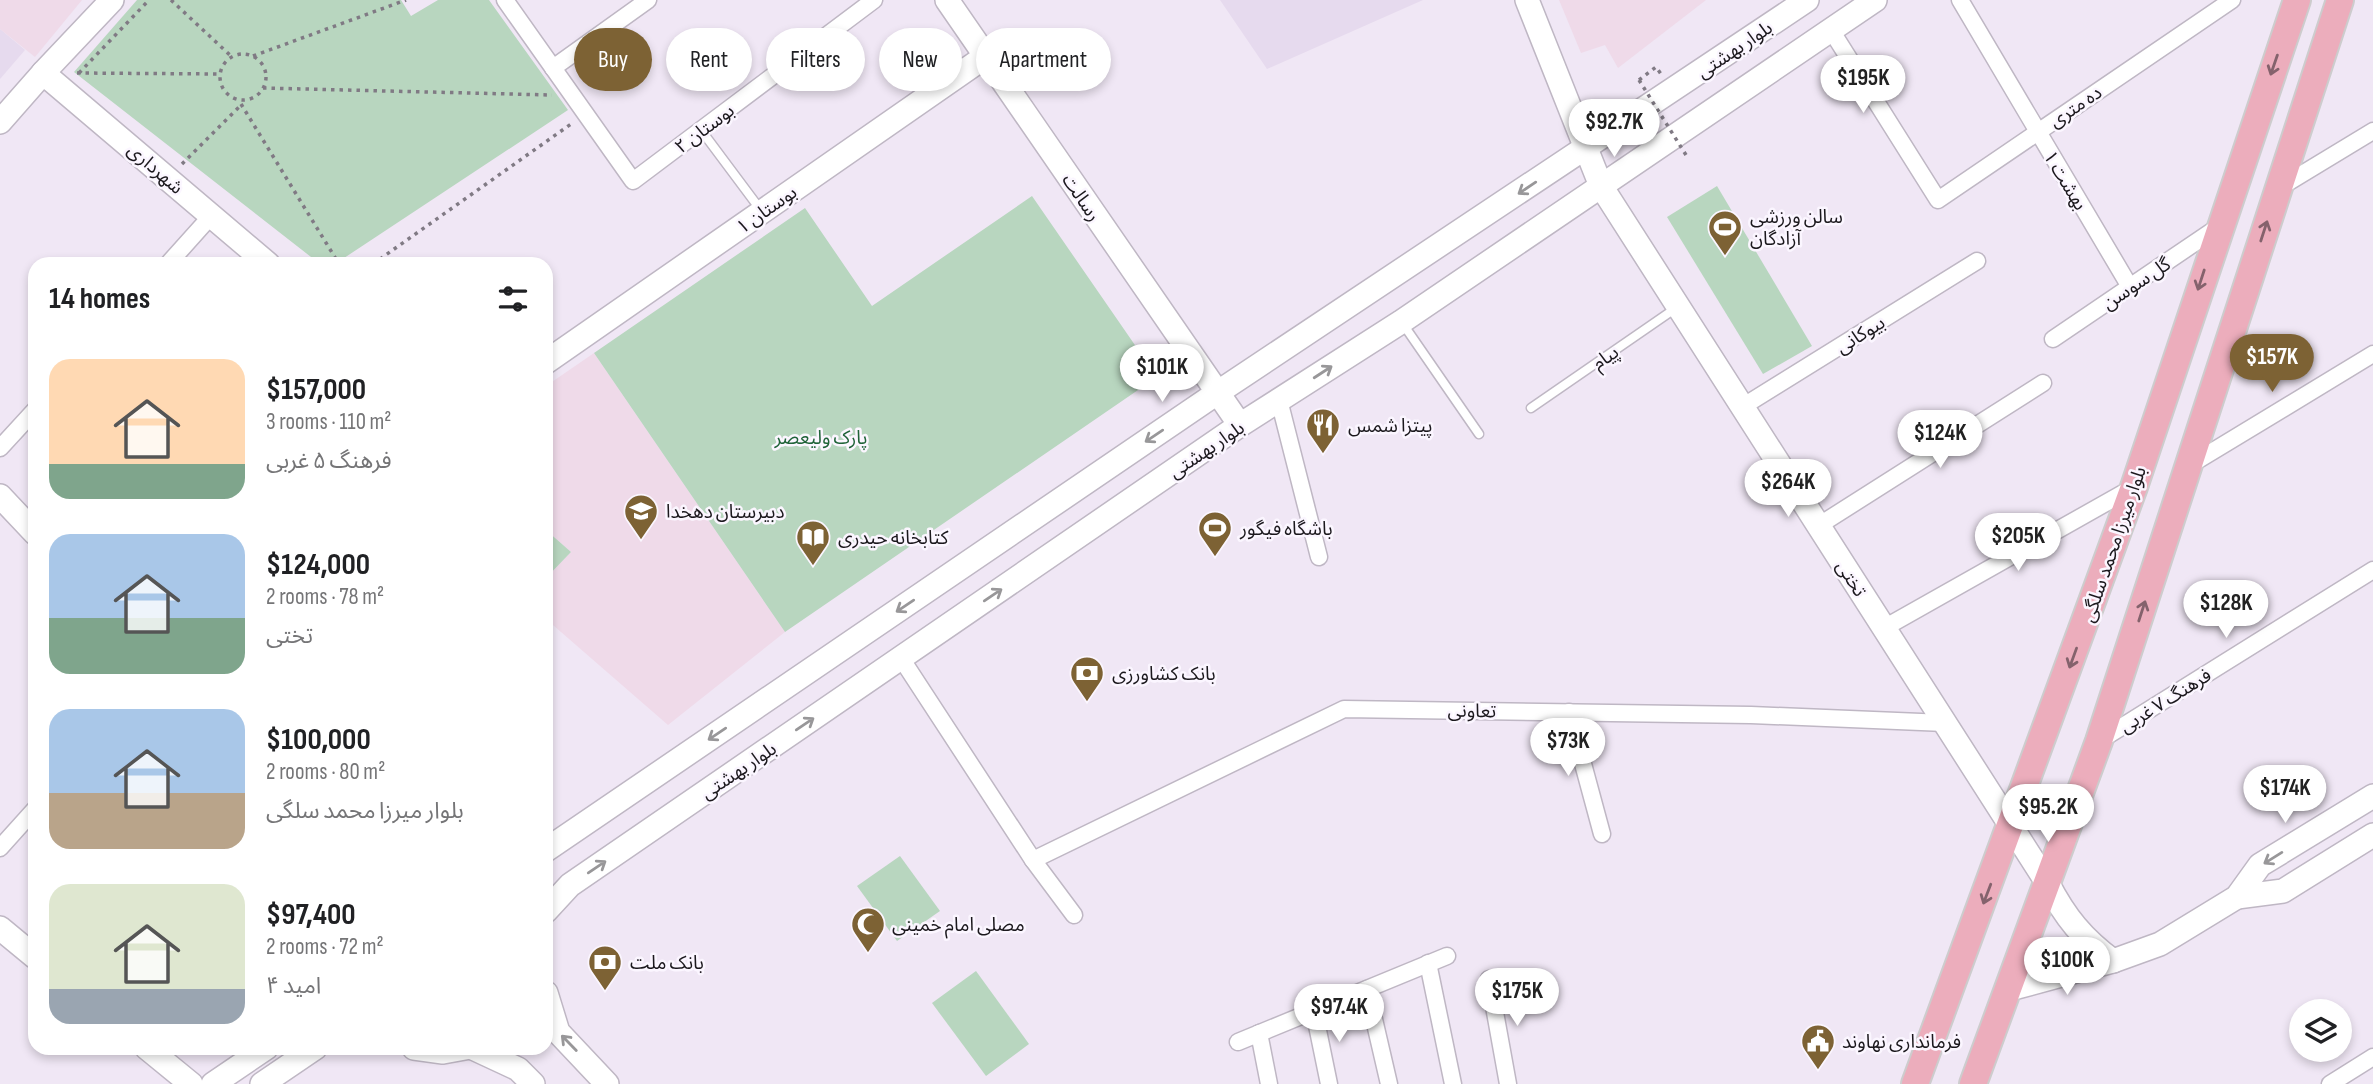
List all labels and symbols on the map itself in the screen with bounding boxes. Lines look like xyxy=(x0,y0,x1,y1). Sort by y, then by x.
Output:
street label: بلوار بهشتی xyxy=(1693,17,1777,84)
one-way arrow xyxy=(2267,53,2279,75)
pin: $195K xyxy=(1814,55,1912,115)
street label: ده متری xyxy=(2045,81,2107,133)
street label: بوستان ۲ xyxy=(671,99,739,159)
pin: $92.7K xyxy=(1557,100,1671,159)
street label: شهرداری xyxy=(122,139,188,200)
street label: بهشت ۱ xyxy=(2038,147,2091,215)
street label: رسالت xyxy=(1057,170,1105,226)
street label: بوستان ۱ xyxy=(732,181,802,239)
one-way arrow xyxy=(1517,181,1537,195)
place label: سالن ورزشی آزادگان xyxy=(1750,206,1843,251)
sports icon: سالن ورزشی آزادگان xyxy=(1706,208,1744,257)
one-way arrow xyxy=(2259,220,2271,242)
street label: گل سوسن xyxy=(2098,252,2176,315)
one-way arrow xyxy=(2194,268,2206,290)
street label: بیوکانی xyxy=(1832,311,1890,359)
pin: $157K xyxy=(2223,334,2321,394)
street label: پیام xyxy=(1588,341,1625,377)
pin: $101K xyxy=(1113,344,1211,404)
one-way arrow xyxy=(1313,364,1332,379)
restaurant icon: پیتزا شمس xyxy=(1304,406,1342,455)
pin: $124K xyxy=(1891,410,1989,470)
place label: پیتزا شمس xyxy=(1348,415,1432,438)
street label: بلوار بهشتی xyxy=(1165,417,1249,484)
park label: پارک ولیعصر xyxy=(773,427,868,450)
one-way arrow xyxy=(1145,429,1164,444)
pin: $264K xyxy=(1739,460,1837,519)
street label: بلوار میرزا محمد سلگی xyxy=(2077,464,2152,625)
school or university icon: دبیرستان دهخدا xyxy=(622,492,660,541)
place label: دبیرستان دهخدا xyxy=(666,501,784,524)
sports icon: باشگاه فیگور xyxy=(1196,509,1234,558)
pin: $205K xyxy=(1969,514,2067,573)
library icon: کتابخانه حیدری xyxy=(794,518,832,567)
place label: باشگاه فیگور xyxy=(1239,518,1333,541)
place label: کتابخانه حیدری xyxy=(838,527,950,550)
street label: تختی xyxy=(1831,556,1871,601)
pin: $128K xyxy=(2177,580,2275,640)
one-way arrow xyxy=(983,588,1002,602)
one-way arrow xyxy=(896,599,915,613)
one-way arrow xyxy=(2136,600,2149,622)
one-way arrow xyxy=(2065,646,2078,668)
bank icon: بانک کشاورزی xyxy=(1068,654,1106,703)
place label: بانک کشاورزی xyxy=(1112,663,1216,686)
street label: فرهنگ ۷ غربی xyxy=(2116,664,2216,739)
street label: تعاونی xyxy=(1447,700,1497,723)
one-way arrow xyxy=(795,717,814,731)
pin: $73K xyxy=(1527,718,1609,778)
one-way arrow xyxy=(708,727,727,741)
street label: بلوار بهشتی xyxy=(697,738,781,805)
pin: $174K xyxy=(2236,766,2334,825)
pin: $95.2K xyxy=(1991,784,2105,844)
one-way arrow xyxy=(2264,851,2284,865)
one-way arrow xyxy=(587,859,606,874)
one-way arrow xyxy=(1979,883,1992,905)
mosque icon: مصلی امام خمینی xyxy=(849,905,887,954)
place label: مصلی امام خمینی xyxy=(892,914,1025,939)
pin: $100K xyxy=(2018,937,2116,997)
bank icon: بانک ملت xyxy=(586,943,624,992)
place label: بانک ملت xyxy=(630,952,704,975)
pin: $175K xyxy=(1468,968,1566,1028)
pin: $97.4K xyxy=(1282,984,1396,1044)
public building icon: فرمانداری نهاوند xyxy=(1799,1022,1837,1071)
place label: فرمانداری نهاوند xyxy=(1842,1031,1961,1054)
one-way arrow xyxy=(560,1035,577,1052)

